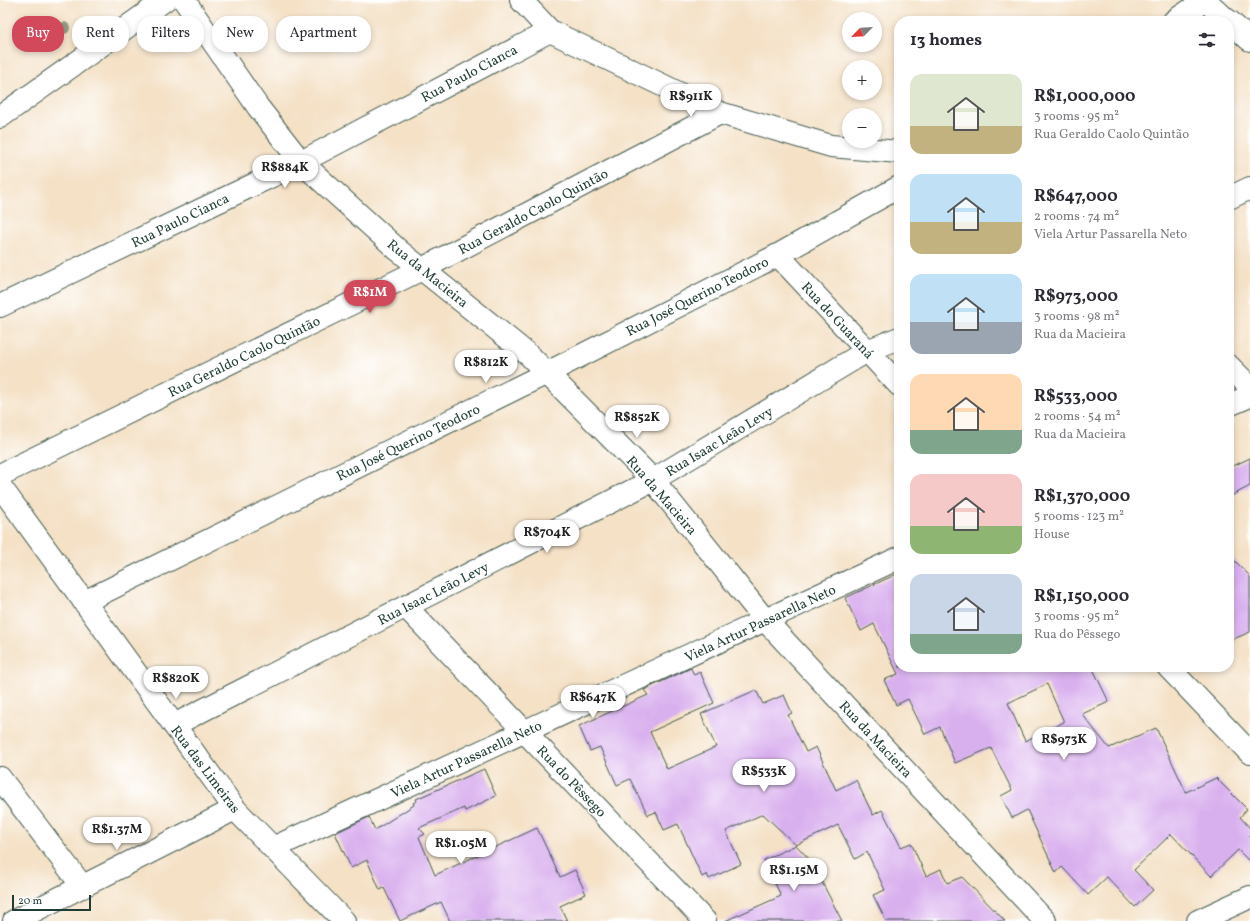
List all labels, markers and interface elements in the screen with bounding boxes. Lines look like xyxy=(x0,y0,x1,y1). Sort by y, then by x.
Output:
north arrow xyxy=(842,12,882,52)
map controls xyxy=(842,12,882,148)
chip: Buy xyxy=(12,16,64,52)
chip: Rent xyxy=(72,16,129,52)
chip: Filters xyxy=(137,16,204,52)
chip: New xyxy=(212,16,268,52)
chip: Apartment xyxy=(276,16,371,52)
text: 13 homes xyxy=(910,29,982,52)
icon: filters xyxy=(1196,29,1218,51)
street label: Rua Paulo Cianca xyxy=(418,41,521,108)
button: + xyxy=(842,60,882,100)
pin: R$911K xyxy=(658,84,724,118)
text: R$1,000,000 xyxy=(1034,85,1136,108)
text: R$911K xyxy=(669,88,713,106)
icon: home xyxy=(942,90,990,138)
button: − xyxy=(842,108,882,148)
text: 3 rooms · 95 m² xyxy=(1034,108,1119,126)
text: Rua Geraldo Caolo Quintão xyxy=(1034,126,1189,144)
pin: R$884K xyxy=(252,155,318,189)
text: R$884K xyxy=(261,159,309,177)
street label: Rua Geraldo Caolo Quintão xyxy=(455,165,612,260)
text: R$647,000 xyxy=(1034,185,1118,208)
street label: Rua Paulo Cianca xyxy=(129,189,233,253)
icon: home xyxy=(942,190,990,238)
text: 2 rooms · 74 m² xyxy=(1034,208,1119,226)
text: Viela Artur Passarella Neto xyxy=(1034,226,1187,244)
street label: Rua da Macieira xyxy=(383,236,472,313)
street label: Rua José Querino Teodoro xyxy=(623,253,772,342)
street label: Rua do Guaraná xyxy=(796,278,878,364)
pin: R$1M xyxy=(346,280,394,314)
text: R$1M xyxy=(353,284,387,302)
text: R$973,000 xyxy=(1034,285,1118,308)
icon: home xyxy=(942,290,990,338)
text: 3 rooms · 98 m² xyxy=(1034,308,1120,326)
street label: Rua Geraldo Caolo Quintão xyxy=(165,312,324,403)
text: Rua da Macieira xyxy=(1034,326,1126,344)
pin: R$812K xyxy=(453,350,519,384)
text: R$812K xyxy=(464,354,508,372)
text: R$533,000 xyxy=(1034,385,1118,408)
icon: home xyxy=(942,390,990,438)
street label: Rua José Querino Teodoro xyxy=(334,400,484,486)
street label: Rua Isaac Leão Levy xyxy=(663,402,777,482)
pin: R$852K xyxy=(604,405,670,439)
text: 2 rooms · 54 m² xyxy=(1034,408,1121,426)
text: R$852K xyxy=(614,409,660,427)
text: Rua da Macieira xyxy=(1034,426,1126,444)
street label: Rua da Macieira xyxy=(621,452,701,540)
text: R$1,370,000 xyxy=(1034,485,1130,508)
icon: home xyxy=(942,490,990,538)
text: 5 rooms · 123 m² xyxy=(1034,508,1124,526)
pin: R$704K xyxy=(514,520,580,554)
text: R$704K xyxy=(523,524,571,542)
text: House xyxy=(1034,526,1070,544)
street label: Rua Isaac Leão Levy xyxy=(375,558,493,631)
street label: Viela Artur Passarella Neto xyxy=(682,581,839,668)
text: R$1,150,000 xyxy=(1034,585,1129,608)
icon: home xyxy=(942,590,990,638)
text: 3 rooms · 95 m² xyxy=(1034,608,1119,626)
text: Rua do Pêssego xyxy=(1034,626,1120,644)
pin: R$820K xyxy=(143,666,209,700)
text: R$820K xyxy=(152,670,200,688)
pin: R$647K xyxy=(560,685,626,719)
text: R$647K xyxy=(570,689,616,707)
street label: Rua da Macieira xyxy=(834,697,916,783)
street label: Viela Artur Passarella Neto xyxy=(388,717,545,804)
street label: Rua das Limeiras xyxy=(166,722,244,818)
pin: R$973K xyxy=(1031,727,1097,761)
text: R$973K xyxy=(1041,731,1087,749)
street label: Rua do Pêssego xyxy=(532,742,610,822)
pin: R$533K xyxy=(731,759,797,793)
text: R$533K xyxy=(741,763,787,781)
pin: R$1.37M xyxy=(80,817,154,851)
text: R$1.37M xyxy=(92,821,142,839)
pin: R$1.05M xyxy=(424,831,498,865)
text: R$1.05M xyxy=(435,835,487,853)
pin: R$1.15M xyxy=(757,858,831,892)
text: R$1.15M xyxy=(769,862,819,880)
scale bar xyxy=(12,893,91,912)
text: 20 m xyxy=(18,894,42,909)

